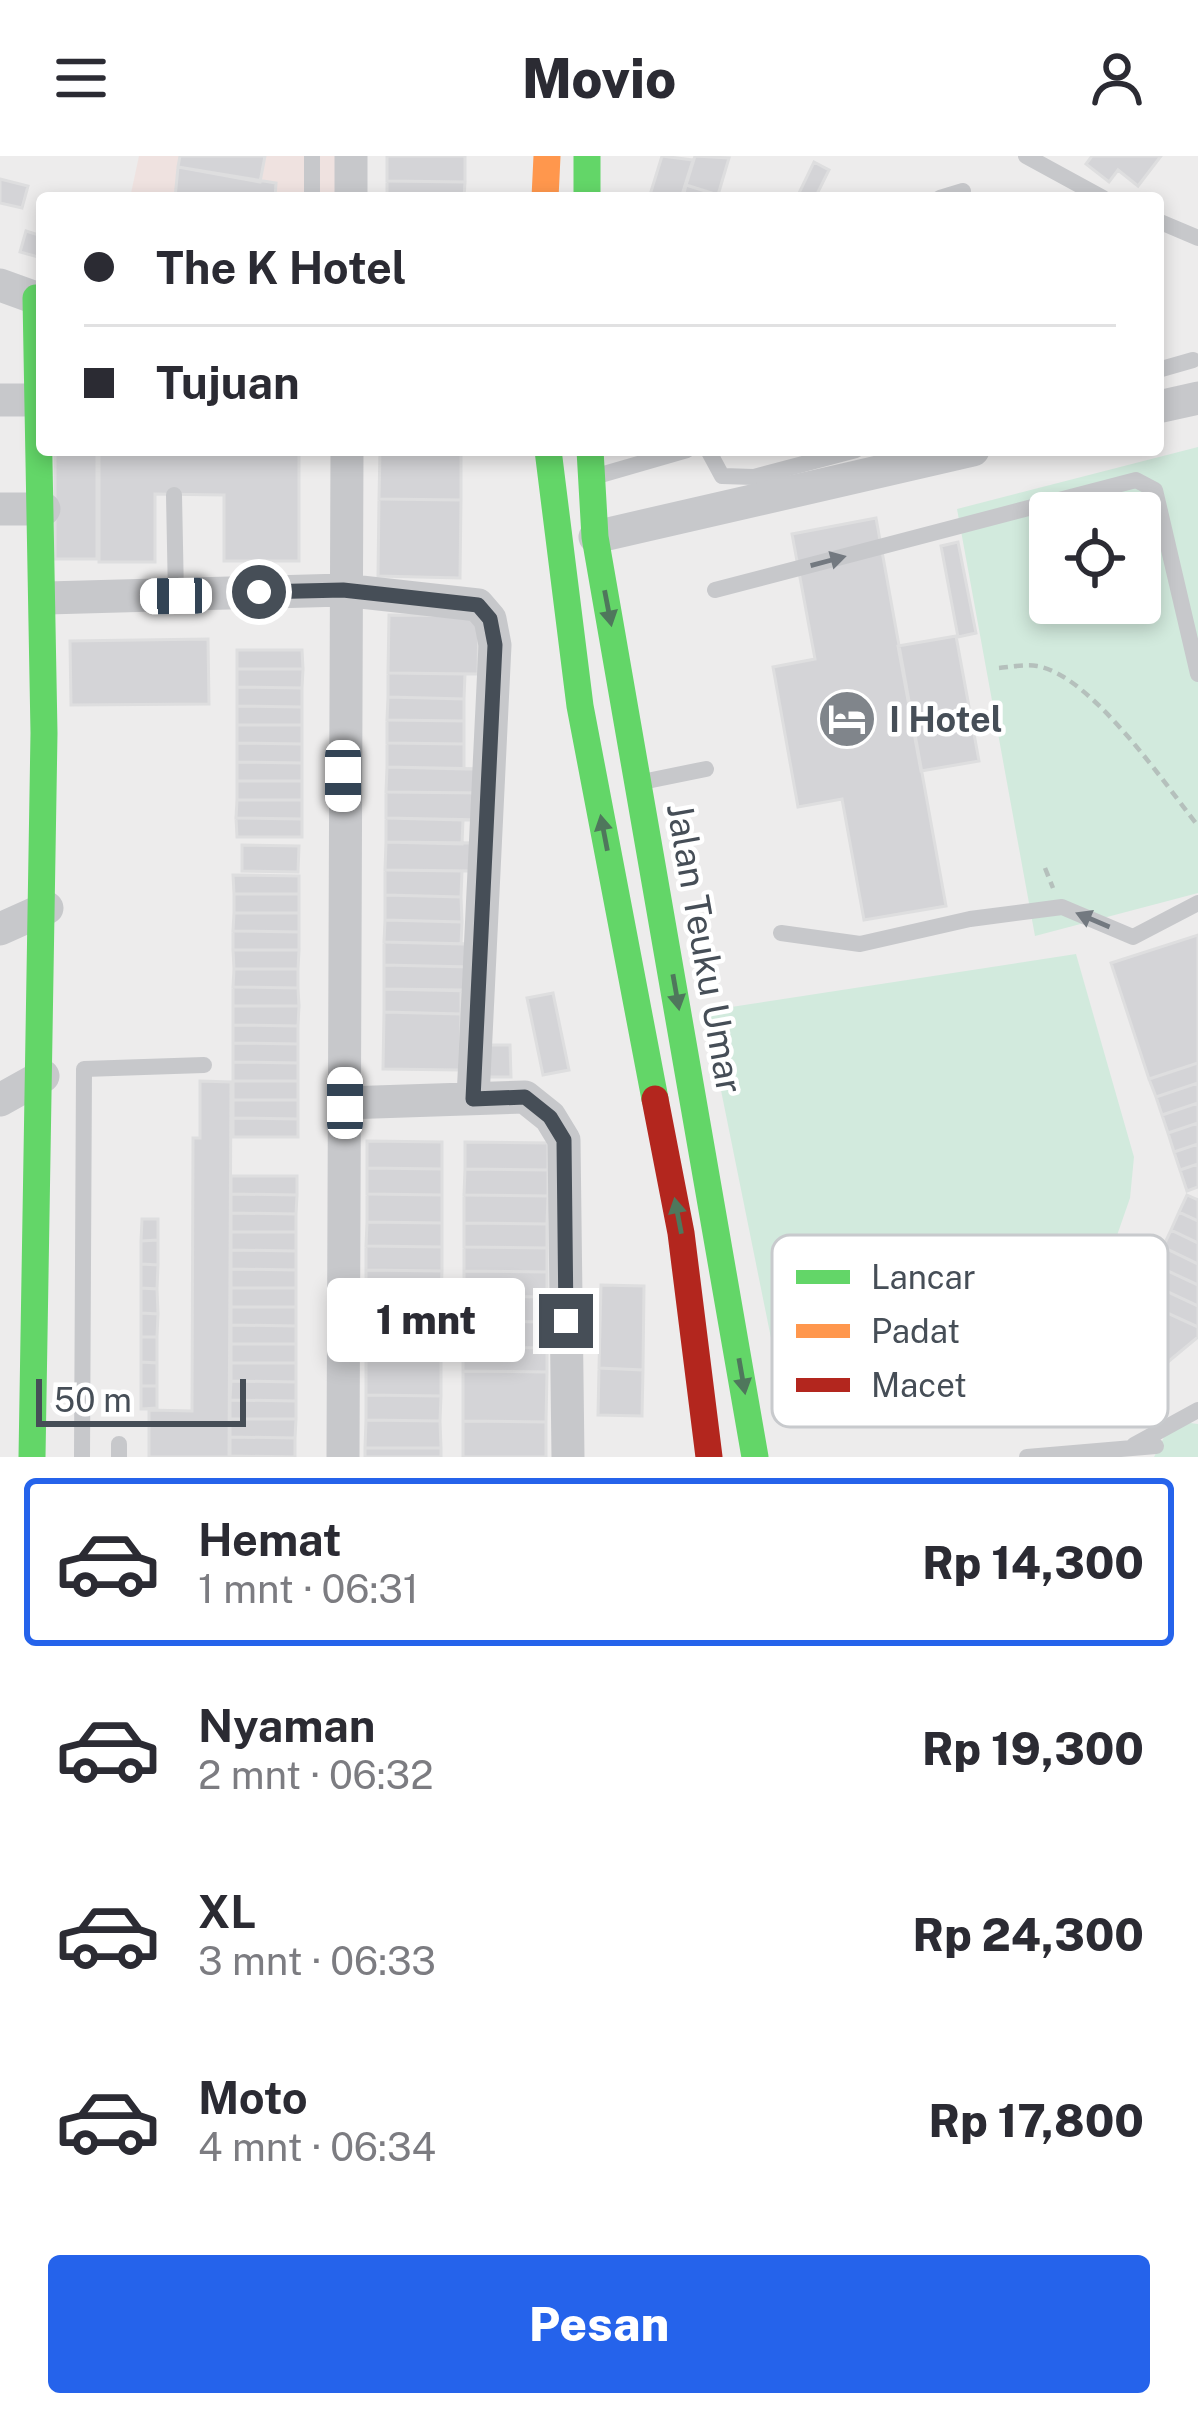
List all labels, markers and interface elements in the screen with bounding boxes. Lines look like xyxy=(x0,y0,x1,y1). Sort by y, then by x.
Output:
icon: menu xyxy=(48,45,114,111)
icon: person xyxy=(1084,45,1150,111)
text: Movio xyxy=(522,47,676,110)
text: The K Hotel xyxy=(156,241,407,294)
text: Tujuan xyxy=(156,356,300,409)
map controls xyxy=(1029,492,1161,624)
button: locate xyxy=(1029,492,1161,624)
one-way arrow xyxy=(810,550,847,569)
route start xyxy=(232,565,286,619)
car xyxy=(140,577,212,615)
one-way arrow xyxy=(600,589,618,627)
hotel icon: I Hotel xyxy=(816,688,878,750)
place label: I Hotel xyxy=(889,698,1003,740)
car xyxy=(325,740,361,812)
street label: Jalan Teuku Umar xyxy=(659,800,751,1096)
one-way arrow xyxy=(594,814,613,851)
one-way arrow xyxy=(1075,910,1110,930)
one-way arrow xyxy=(668,973,686,1011)
car xyxy=(327,1067,363,1139)
one-way arrow xyxy=(668,1197,687,1234)
legend xyxy=(772,1235,1168,1427)
text: Lancar xyxy=(871,1258,976,1296)
callout: 1 mnt xyxy=(326,1279,524,1363)
route end xyxy=(539,1294,593,1348)
text: 1 mnt xyxy=(376,1297,476,1343)
text: Padat xyxy=(871,1312,960,1350)
one-way arrow xyxy=(732,1358,751,1395)
text: Macet xyxy=(871,1366,967,1404)
scale bar xyxy=(36,1373,246,1426)
text: 50 m xyxy=(54,1381,132,1419)
icon: car xyxy=(54,1508,162,1616)
text: Hemat xyxy=(198,1513,342,1566)
text: Rp 14,300 xyxy=(922,1536,1144,1589)
text: 1 mnt · 06:31 xyxy=(198,1566,419,1612)
icon: car xyxy=(54,1694,162,1802)
text: Nyaman xyxy=(198,1699,376,1752)
text: Rp 19,300 xyxy=(922,1722,1144,1775)
text: 2 mnt · 06:32 xyxy=(198,1752,433,1798)
icon: car xyxy=(54,1880,162,1988)
text: XL xyxy=(198,1885,256,1938)
text: Rp 24,300 xyxy=(913,1908,1144,1961)
text: 3 mnt · 06:33 xyxy=(198,1938,436,1984)
icon: car xyxy=(54,2066,162,2174)
text: Moto xyxy=(198,2071,308,2124)
text: Rp 17,800 xyxy=(929,2094,1144,2147)
text: 4 mnt · 06:34 xyxy=(198,2124,436,2170)
button: Pesan xyxy=(48,2255,1150,2393)

